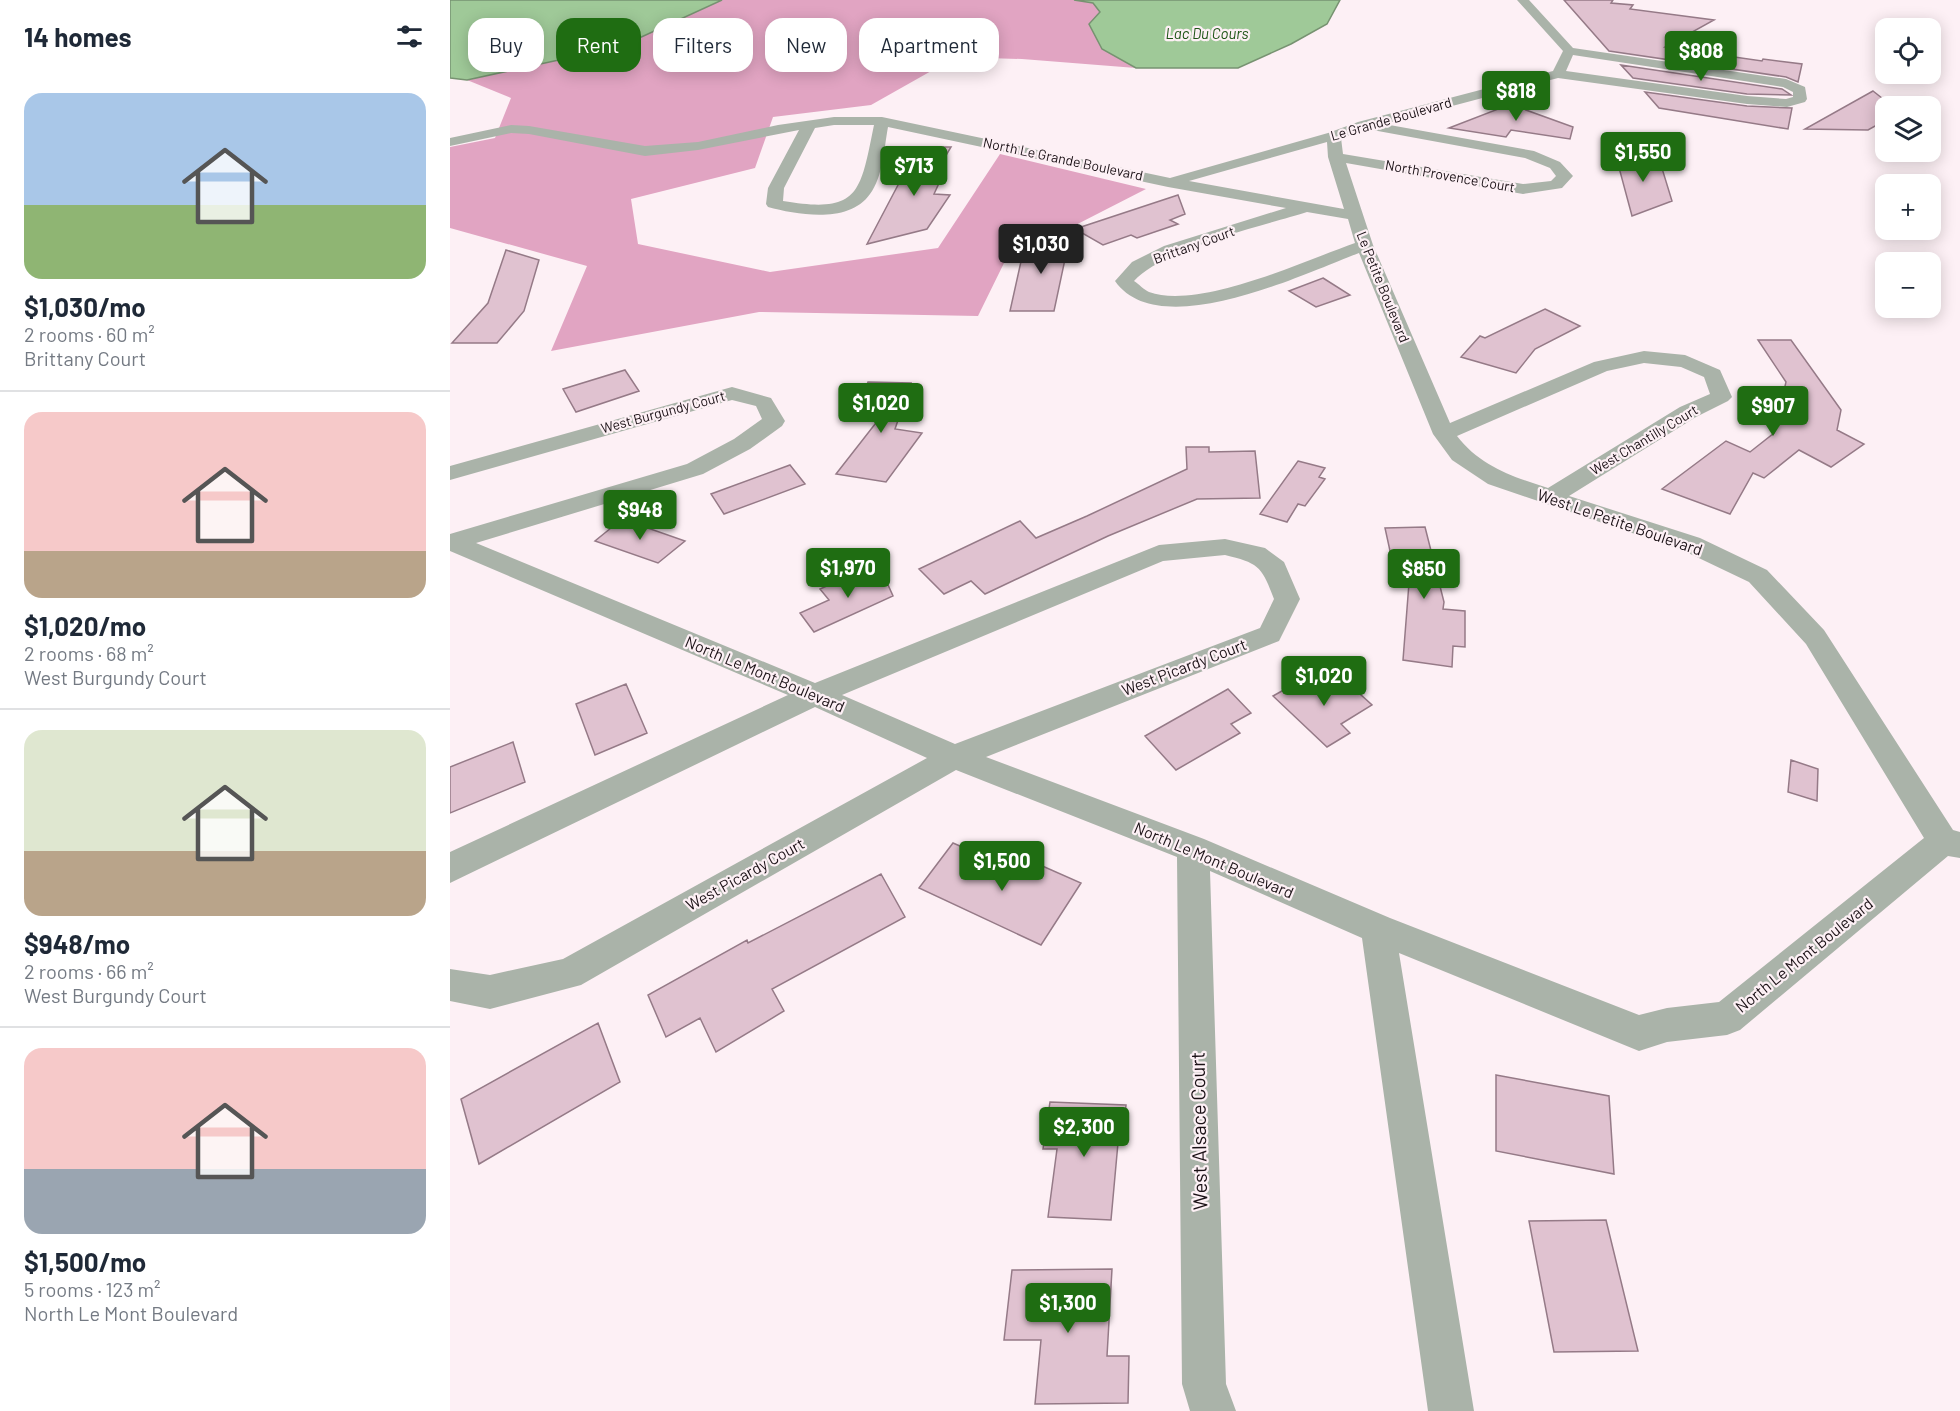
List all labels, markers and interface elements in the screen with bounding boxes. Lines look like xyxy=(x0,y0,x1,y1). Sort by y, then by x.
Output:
chip: Buy xyxy=(468,18,544,72)
chip: Rent xyxy=(556,18,641,72)
chip: Filters xyxy=(653,18,753,72)
chip: New xyxy=(765,18,847,72)
chip: Apartment xyxy=(859,18,999,72)
map controls xyxy=(1875,18,1941,318)
button: locate xyxy=(1875,18,1941,84)
icon: filters xyxy=(393,20,426,53)
text: 14 homes xyxy=(24,21,131,52)
water label: Lac Du Cours xyxy=(1166,24,1248,42)
pin: $808 xyxy=(1665,31,1737,82)
text: $808 xyxy=(1679,38,1723,62)
pin: $818 xyxy=(1480,71,1552,122)
text: $818 xyxy=(1496,78,1536,102)
street label: Le Grande Boulevard xyxy=(1328,93,1453,144)
button: layers xyxy=(1875,96,1941,162)
icon: home xyxy=(171,132,279,240)
pin: $1,550 xyxy=(1594,132,1692,183)
street label: North Le Grande Boulevard xyxy=(982,133,1145,184)
text: $1,550 xyxy=(1615,139,1671,163)
pin: $713 xyxy=(878,146,950,197)
text: $713 xyxy=(894,153,934,177)
street label: North Provence Court xyxy=(1384,156,1516,195)
button: + xyxy=(1875,174,1941,240)
street label: Brittany Court xyxy=(1151,222,1237,267)
pin: $1,030 xyxy=(992,224,1090,275)
street label: Le Petite Boulevard xyxy=(1353,229,1413,345)
text: $1,030 xyxy=(1013,231,1069,255)
button: − xyxy=(1875,252,1941,318)
text: $1,030/mo xyxy=(24,291,146,322)
text: 2 rooms · 60 m² xyxy=(24,322,155,346)
text: Brittany Court xyxy=(24,346,146,370)
pin: $1,020 xyxy=(832,383,930,434)
pin: $907 xyxy=(1737,386,1809,437)
street label: West Burgundy Court xyxy=(599,387,727,436)
text: $1,020 xyxy=(852,390,910,414)
text: $907 xyxy=(1751,393,1795,417)
street label: West Chantilly Court xyxy=(1587,401,1701,478)
icon: home xyxy=(171,451,279,559)
street label: West Le Petite Boulevard xyxy=(1535,484,1705,559)
pin: $948 xyxy=(604,490,676,541)
text: $948 xyxy=(618,497,662,521)
pin: $1,970 xyxy=(799,548,897,599)
pin: $850 xyxy=(1388,549,1460,600)
text: $1,970 xyxy=(820,555,876,579)
text: $850 xyxy=(1402,556,1446,580)
text: $1,020/mo xyxy=(24,610,146,641)
street label: North Le Mont Boulevard xyxy=(683,631,848,716)
street label: West Picardy Court xyxy=(1119,634,1249,699)
text: 2 rooms · 68 m² xyxy=(24,641,154,665)
pin: $1,020 xyxy=(1275,656,1373,707)
text: $1,020 xyxy=(1295,663,1353,687)
text: West Burgundy Court xyxy=(24,665,207,689)
icon: home xyxy=(171,769,279,877)
street label: North Le Mont Boulevard xyxy=(1132,817,1297,902)
street label: West Picardy Court xyxy=(682,833,807,914)
pin: $1,500 xyxy=(953,841,1051,892)
text: $1,500 xyxy=(973,848,1031,872)
street label: North Le Mont Boulevard xyxy=(1731,893,1876,1016)
text: $948/mo xyxy=(24,928,130,959)
text: 2 rooms · 66 m² xyxy=(24,959,154,983)
text: West Burgundy Court xyxy=(24,983,207,1007)
street label: West Alsace Court xyxy=(1185,1052,1211,1210)
icon: home xyxy=(171,1087,279,1195)
pin: $2,300 xyxy=(1035,1107,1133,1158)
text: $2,300 xyxy=(1053,1114,1115,1138)
text: $1,500/mo xyxy=(24,1246,146,1277)
text: 5 rooms · 123 m² xyxy=(24,1277,161,1301)
pin: $1,300 xyxy=(1019,1283,1117,1334)
text: $1,300 xyxy=(1039,1290,1097,1314)
text: North Le Mont Boulevard xyxy=(24,1301,238,1325)

